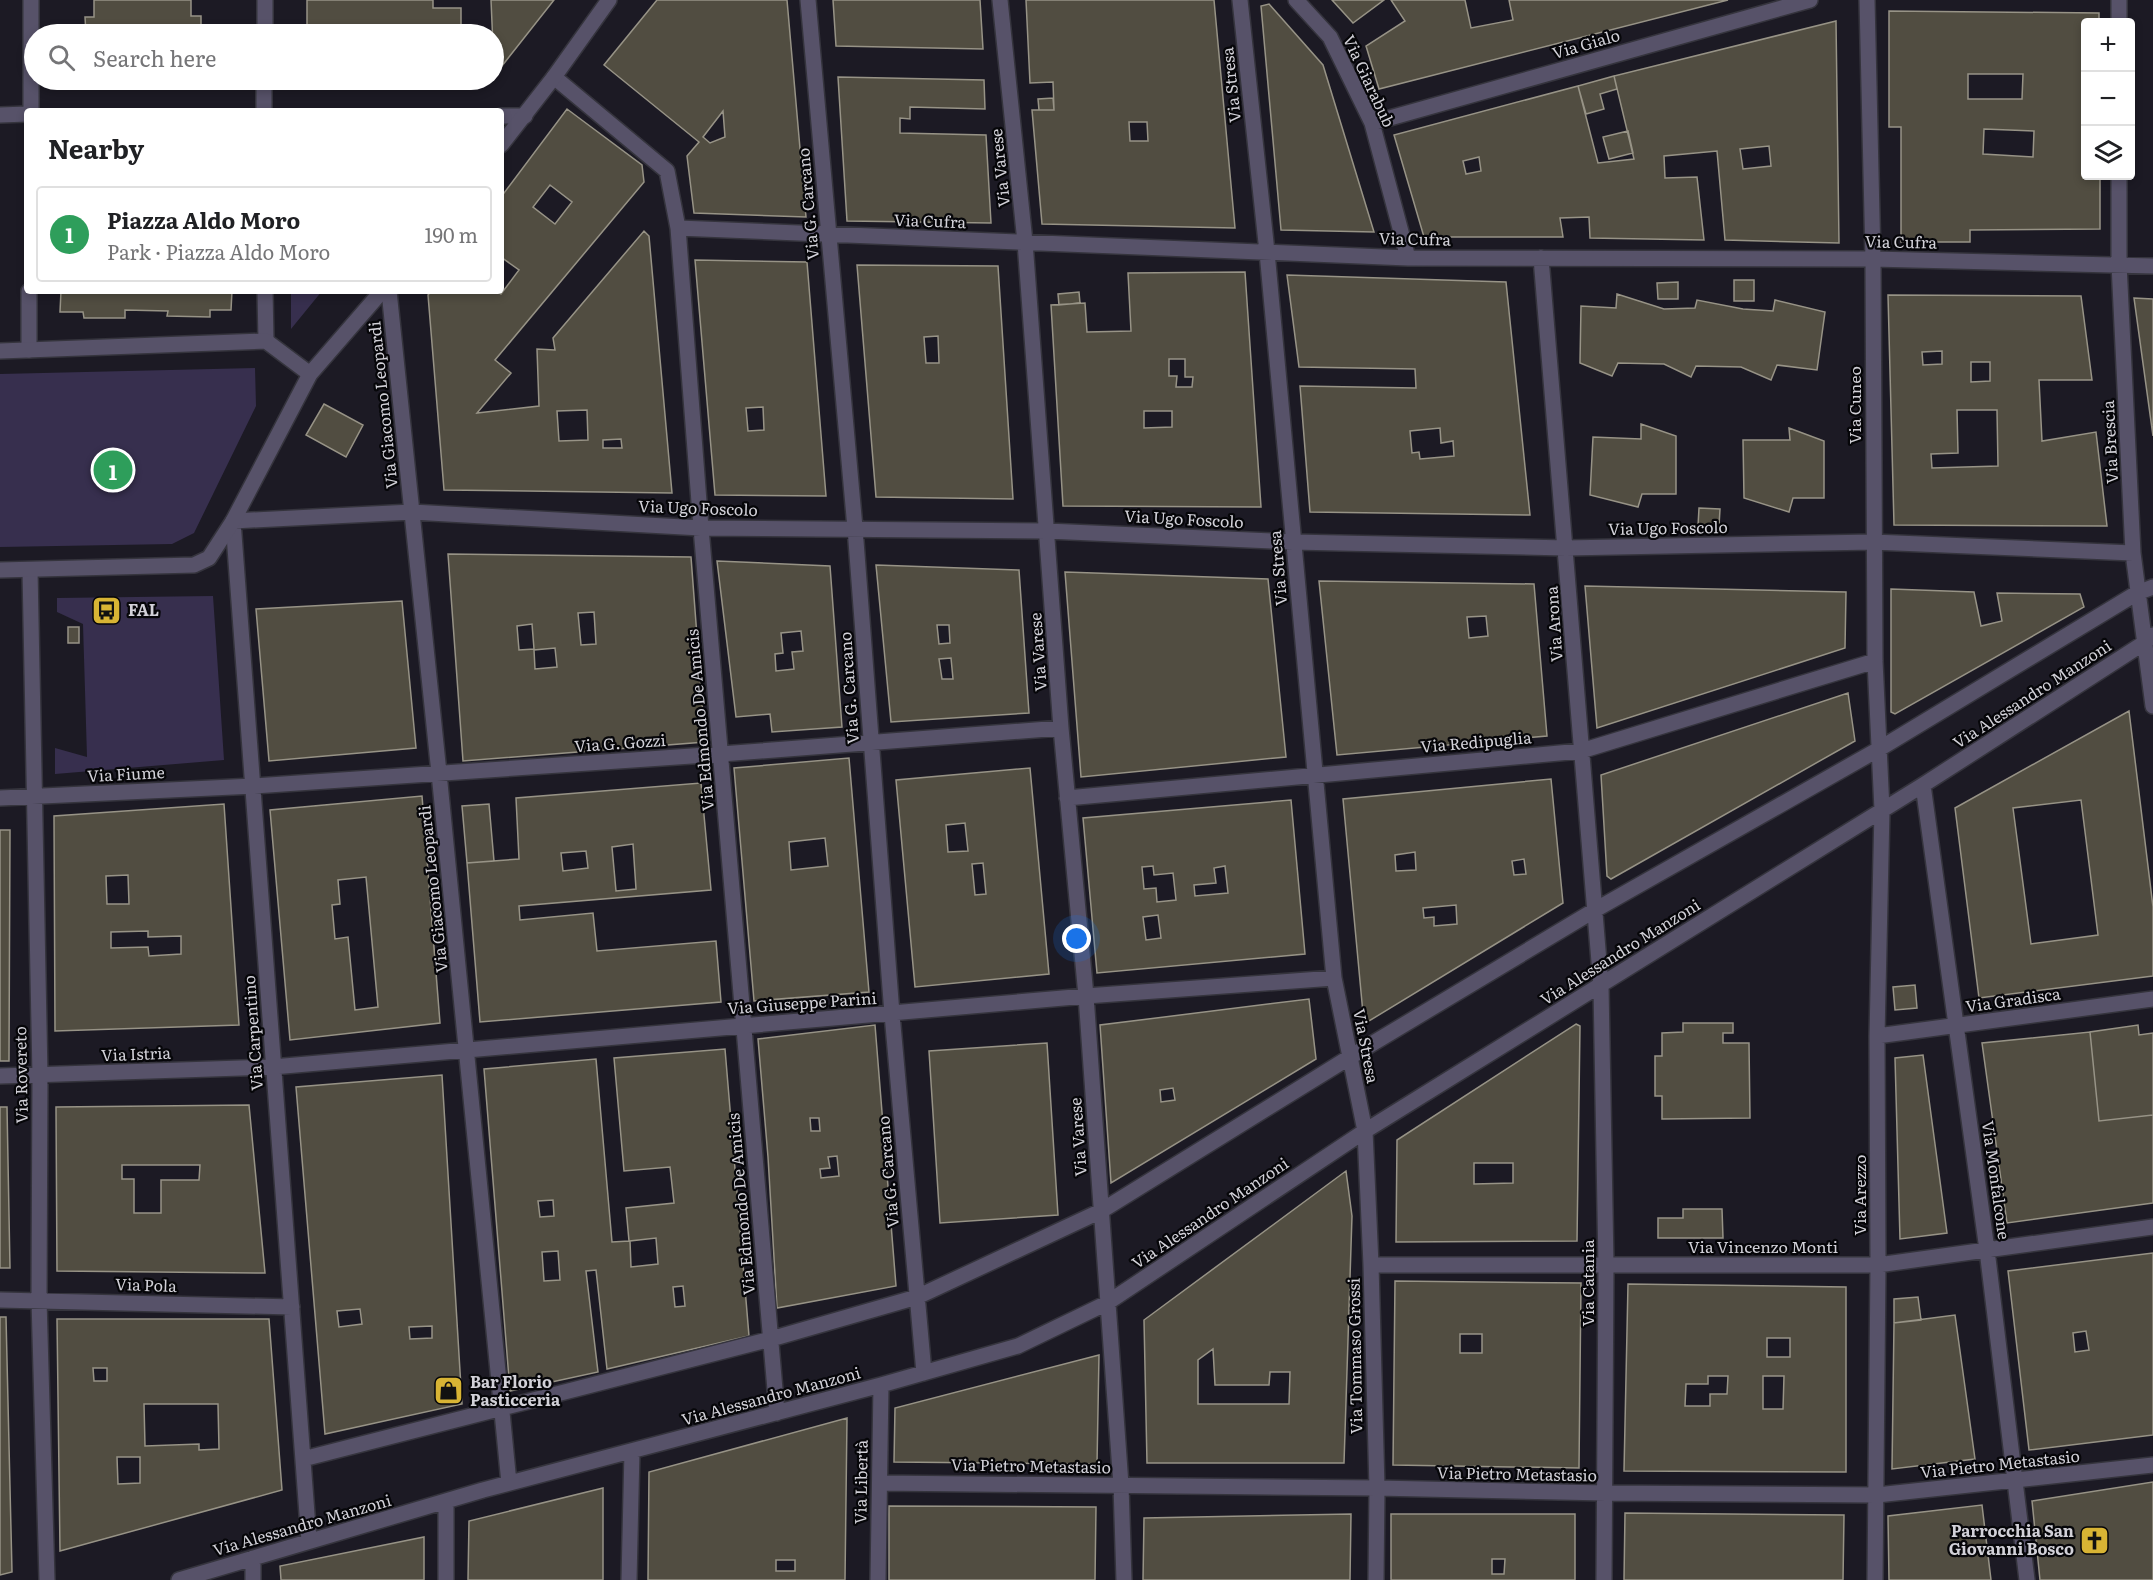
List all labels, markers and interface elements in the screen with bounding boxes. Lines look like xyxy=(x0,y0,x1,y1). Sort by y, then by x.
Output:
map controls xyxy=(2081,18,2135,180)
button: + xyxy=(2081,18,2135,72)
street label: Via Gialo xyxy=(1549,22,1622,64)
search box xyxy=(24,24,504,90)
street label: Via Giarabub xyxy=(1338,30,1402,131)
icon: search xyxy=(45,41,78,74)
text: Search here xyxy=(93,41,216,74)
street label: Via Stresa xyxy=(1214,46,1246,124)
button: − xyxy=(2081,72,2135,126)
button: layers xyxy=(2081,126,2135,180)
text: Nearby xyxy=(48,128,144,167)
street label: Via Varese xyxy=(983,128,1015,209)
street label: Via G. Carcano xyxy=(790,147,824,261)
text: Piazza Aldo Moro xyxy=(107,203,300,236)
street label: Via Cufra xyxy=(894,207,967,233)
text: 1 xyxy=(65,219,74,249)
text: 190 m xyxy=(424,219,478,249)
street label: Via Cufra xyxy=(1379,225,1452,251)
street label: Via Cufra xyxy=(1865,228,1938,254)
text: Park · Piazza Aldo Moro xyxy=(107,236,330,266)
street label: Via Giacomo Leopardi xyxy=(361,320,403,490)
street label: Via Cuneo xyxy=(1842,366,1866,444)
street label: Via Brescia xyxy=(2095,399,2123,485)
pin: 1 xyxy=(94,448,132,492)
street label: Via Ugo Foscolo xyxy=(638,493,758,521)
street label: Via Ugo Foscolo xyxy=(1124,503,1244,533)
street label: Via Ugo Foscolo xyxy=(1608,514,1728,540)
street label: Via Stresa xyxy=(1262,529,1292,607)
street label: Via Arona xyxy=(1538,585,1568,663)
bus stop icon: FAL xyxy=(91,594,123,626)
place label: FAL xyxy=(128,597,159,621)
street label: Via Varese xyxy=(1022,612,1052,692)
street label: Via Edmondo De Amicis xyxy=(679,628,719,812)
street label: Via G. Carcano xyxy=(832,631,864,745)
street label: Via Alessandro Manzoni xyxy=(1948,633,2115,753)
street label: Via Redipuglia xyxy=(1419,724,1533,758)
street label: Via G. Gozzi xyxy=(573,727,666,757)
street label: Via Fiume xyxy=(87,759,165,787)
street label: Via Giacomo Leopardi xyxy=(411,804,453,974)
street label: Via Alessandro Manzoni xyxy=(1535,892,1704,1010)
your location xyxy=(1062,924,1091,953)
street label: Via Carpentino xyxy=(236,975,268,1092)
street label: Via Gradisca xyxy=(1964,980,2062,1018)
street label: Via Giuseppe Parini xyxy=(726,985,877,1019)
street label: Via Stresa xyxy=(1348,1006,1386,1086)
street label: Via Rovereto xyxy=(7,1026,33,1124)
street label: Via Istria xyxy=(101,1040,172,1066)
street label: Via Varese xyxy=(1062,1097,1092,1177)
street label: Via Edmondo De Amicis xyxy=(720,1112,760,1296)
street label: Via G. Carcano xyxy=(870,1115,904,1229)
street label: Via Monfalcone xyxy=(1977,1119,2017,1241)
street label: Via Alessandro Manzoni xyxy=(1126,1151,1293,1274)
street label: Via Arezzo xyxy=(1847,1155,1871,1235)
street label: Via Vincenzo Monti xyxy=(1688,1234,1838,1258)
street label: Via Catania xyxy=(1575,1239,1599,1327)
street label: Via Pola xyxy=(115,1271,178,1297)
street label: Via Tommaso Grossi xyxy=(1341,1278,1367,1434)
street label: Via Alessandro Manzoni xyxy=(678,1360,863,1431)
place label: Bar Florio Pasticceria xyxy=(470,1369,561,1411)
shop icon: Bar Florio Pasticceria xyxy=(433,1375,465,1407)
street label: Via Libertà xyxy=(847,1439,873,1524)
street label: Via Pietro Metastasio xyxy=(1919,1443,2081,1483)
street label: Via Pietro Metastasio xyxy=(951,1452,1111,1478)
street label: Via Pietro Metastasio xyxy=(1437,1460,1597,1486)
street label: Via Alessandro Manzoni xyxy=(210,1487,394,1561)
place label: Parrocchia San Giovanni Bosco xyxy=(1949,1518,2074,1560)
church icon: Parrocchia San Giovanni Bosco xyxy=(2079,1524,2111,1556)

